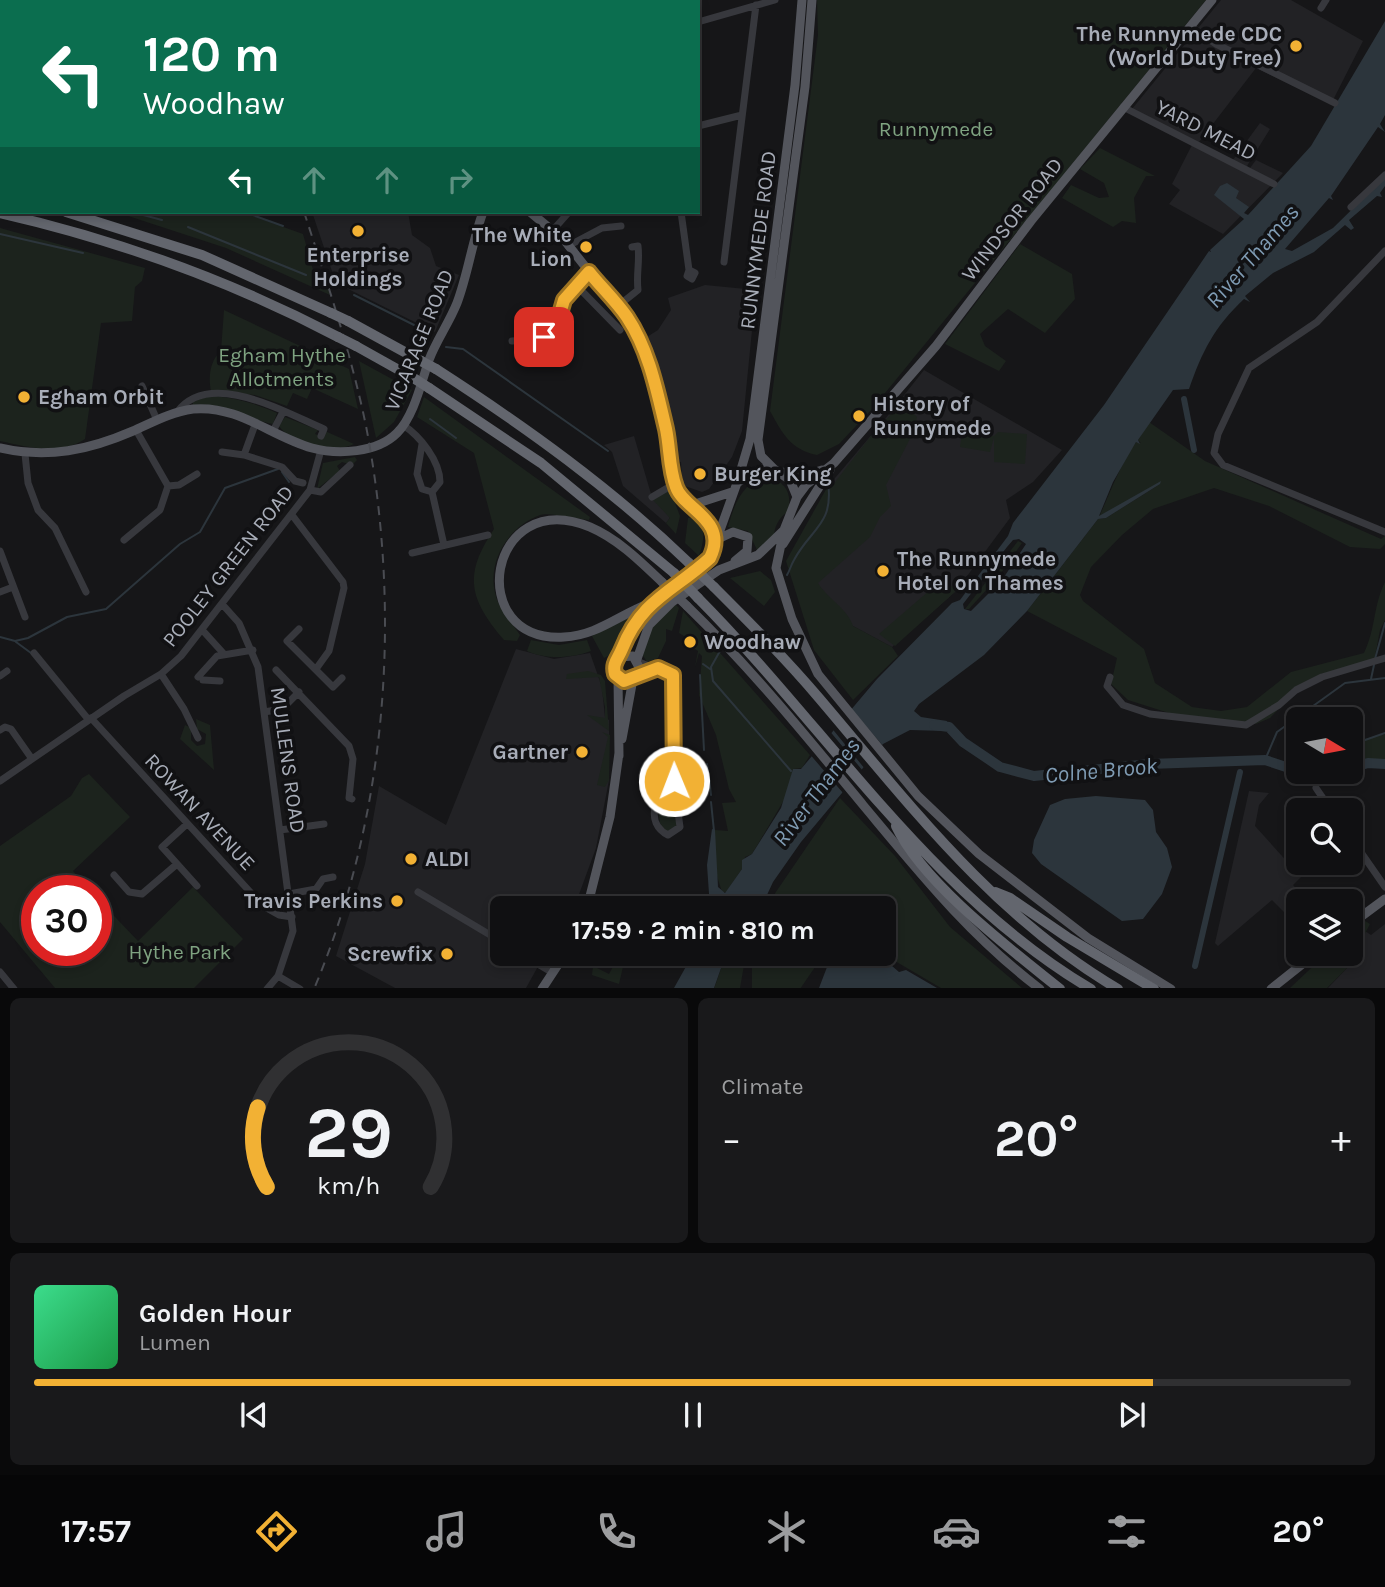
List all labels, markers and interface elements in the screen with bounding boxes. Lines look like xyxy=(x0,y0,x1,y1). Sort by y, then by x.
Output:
place label: The Runnymede CDC (World Duty Free) xyxy=(1076,22,1282,70)
text: 120 m xyxy=(143,26,280,83)
icon: left xyxy=(28,28,119,119)
marker: The Runnymede CDC (World Duty Free) xyxy=(1288,38,1304,54)
text: Woodhaw xyxy=(143,85,285,122)
street label: YARD MEAD xyxy=(1152,94,1260,166)
park label: Runnymede xyxy=(879,117,993,141)
street label: RUNNYMEDE ROAD xyxy=(735,150,781,330)
street label: WINDSOR ROAD xyxy=(957,153,1067,285)
icon: left xyxy=(222,161,260,199)
icon: ahead xyxy=(295,161,333,199)
icon: ahead xyxy=(368,161,406,199)
icon: right xyxy=(441,161,479,199)
water label: River Thames xyxy=(1200,199,1305,314)
marker: Enterprise Holdings xyxy=(350,223,366,239)
place label: The White Lion xyxy=(472,223,572,271)
marker: The White Lion xyxy=(578,239,594,255)
place label: Enterprise Holdings xyxy=(306,243,410,291)
street label: VICARAGE ROAD xyxy=(380,266,458,414)
pin xyxy=(514,307,574,367)
icon: arrive xyxy=(525,318,563,356)
park label: Egham Hythe Allotments xyxy=(218,343,346,391)
place label: Egham Orbit xyxy=(38,385,164,409)
marker: Egham Orbit xyxy=(16,389,32,405)
place label: History of Runnymede xyxy=(873,392,992,440)
marker: History of Runnymede xyxy=(851,408,867,424)
place label: Burger King xyxy=(714,462,832,486)
marker: Burger King xyxy=(692,466,708,482)
street label: POOLEY GREEN ROAD xyxy=(157,480,299,652)
place label: The Runnymede Hotel on Thames xyxy=(897,547,1064,595)
marker: The Runnymede Hotel on Thames xyxy=(875,563,891,579)
place label: Woodhaw xyxy=(704,630,801,654)
marker: Woodhaw xyxy=(682,634,698,650)
street label: MULLENS ROAD xyxy=(266,685,310,835)
north arrow xyxy=(1286,707,1363,784)
map controls xyxy=(1286,707,1363,966)
water label: River Thames xyxy=(767,733,866,852)
place label: Gartner xyxy=(493,740,569,764)
marker: Gartner xyxy=(574,744,590,760)
position arrow xyxy=(637,744,711,818)
street label: ROWAN AVENUE xyxy=(140,749,260,875)
water label: Colne Brook xyxy=(1044,752,1159,789)
button: search xyxy=(1286,798,1363,875)
place label: ALDI xyxy=(425,847,469,871)
marker: ALDI xyxy=(403,851,419,867)
speed limit sign: 30 xyxy=(21,875,112,966)
place label: Travis Perkins xyxy=(244,889,383,913)
button: layers xyxy=(1286,889,1363,966)
marker: Travis Perkins xyxy=(389,893,405,909)
text: 17:59 · 2 min · 810 m xyxy=(571,915,815,946)
park label: Hythe Park xyxy=(129,940,232,964)
place label: Screwfix xyxy=(347,942,433,966)
marker: Screwfix xyxy=(439,946,455,962)
text: Climate xyxy=(722,1073,804,1100)
text: 29 xyxy=(305,1090,393,1175)
text: 20° xyxy=(994,1108,1079,1169)
text: − xyxy=(722,1117,741,1162)
text: + xyxy=(1331,1117,1351,1162)
text: km/h xyxy=(317,1170,380,1199)
text: Golden Hour xyxy=(139,1298,291,1329)
text: Lumen xyxy=(139,1329,211,1356)
icon: previous xyxy=(235,1396,273,1434)
icon: pause xyxy=(674,1396,712,1434)
icon: next xyxy=(1113,1396,1151,1434)
icon: directions xyxy=(252,1507,301,1556)
icon: music xyxy=(422,1507,471,1556)
icon: phone xyxy=(592,1507,641,1556)
icon: climate xyxy=(762,1507,811,1556)
icon: car xyxy=(932,1507,981,1556)
icon: filters xyxy=(1102,1507,1151,1556)
text: 17:57 xyxy=(61,1513,131,1550)
text: 20° xyxy=(1272,1513,1324,1550)

